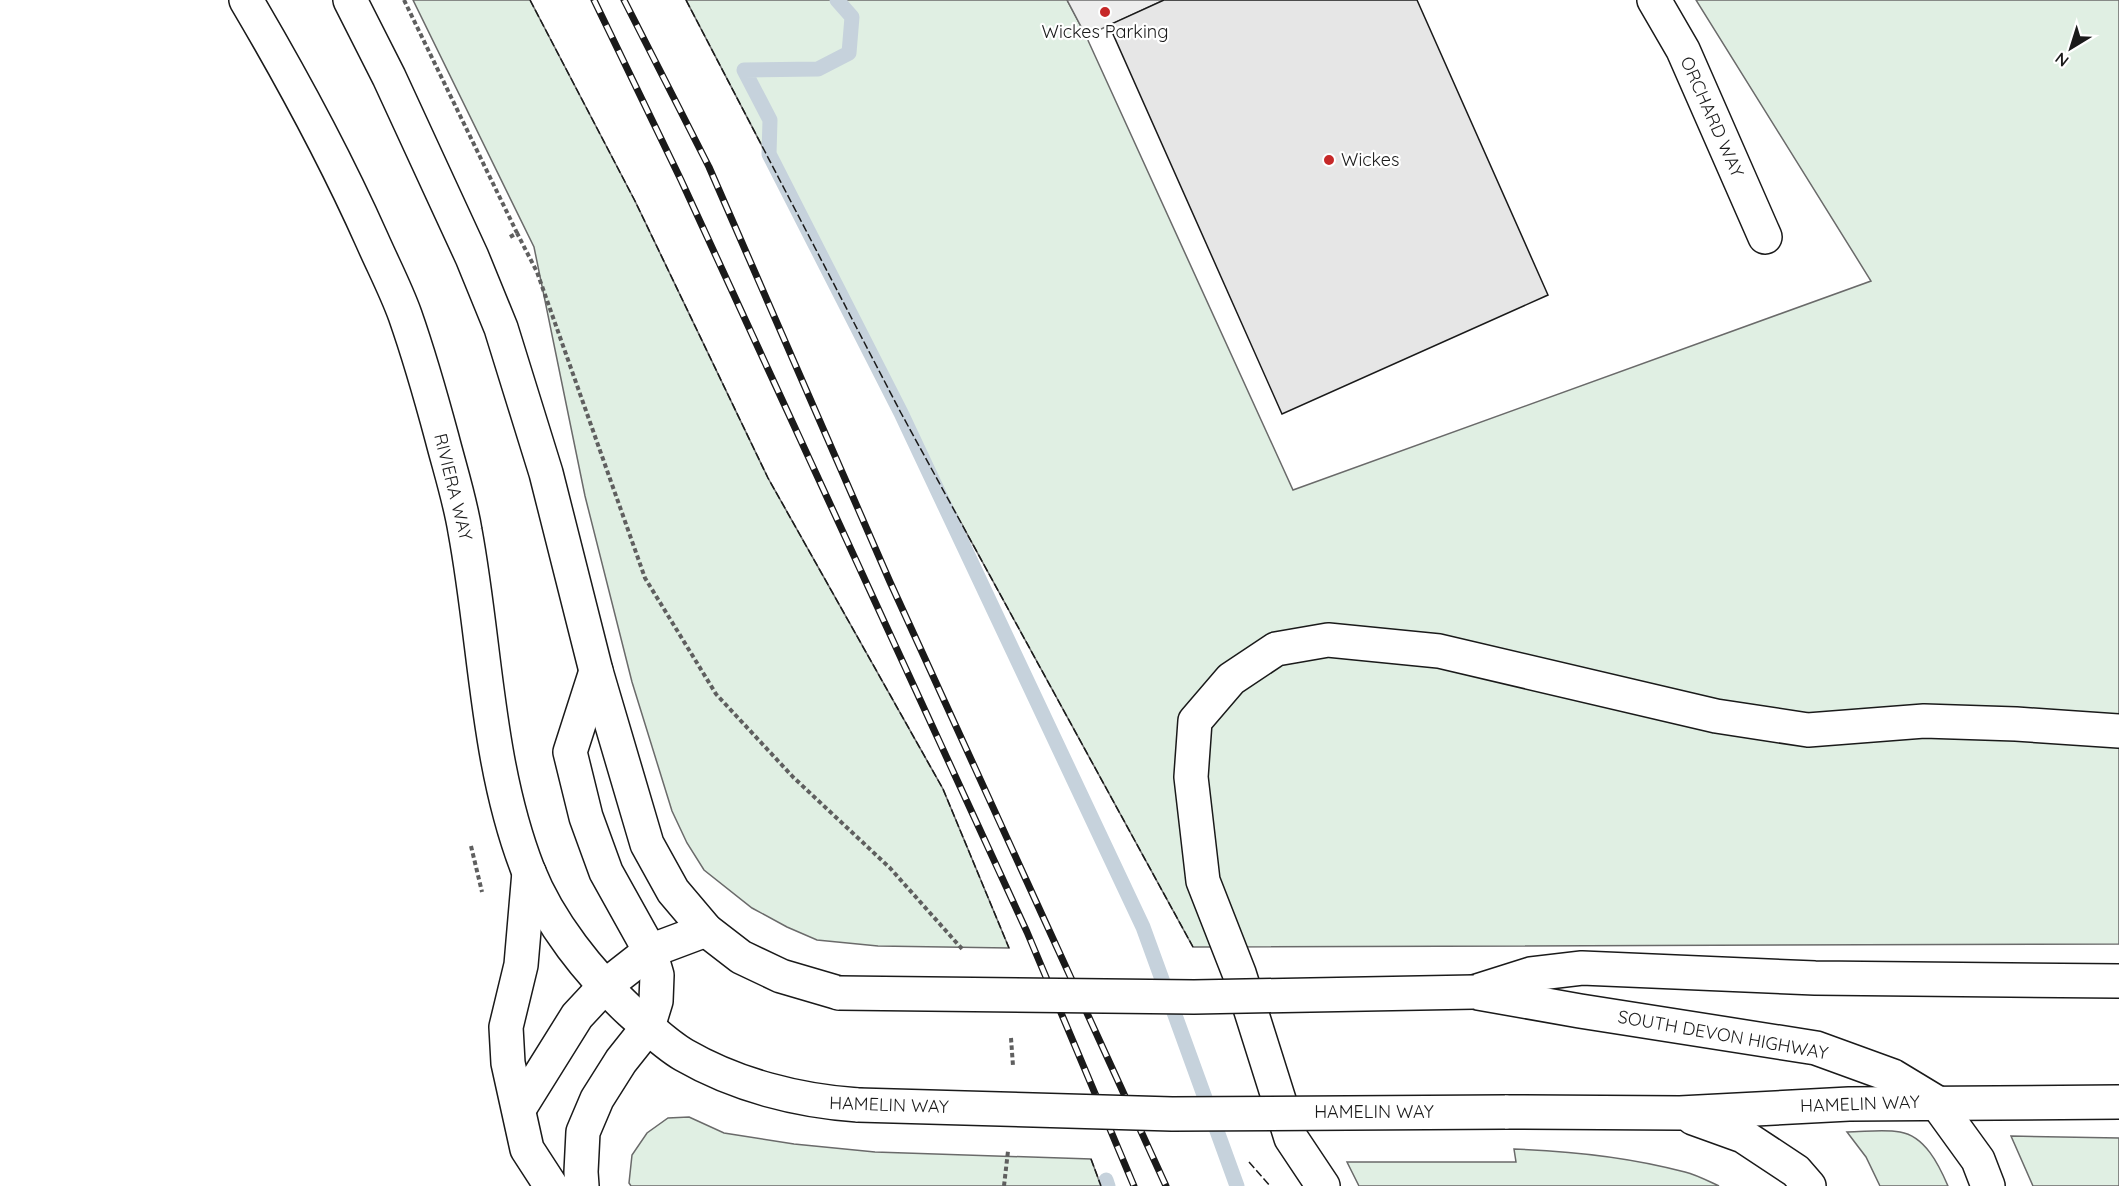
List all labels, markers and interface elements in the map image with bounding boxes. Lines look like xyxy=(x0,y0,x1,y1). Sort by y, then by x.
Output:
marker: Wickes Parking xyxy=(1098,5,1112,19)
north arrow xyxy=(2041,18,2101,78)
place label: Wickes Parking xyxy=(1042,20,1168,43)
text: N xyxy=(2051,48,2073,71)
street label: ORCHARD WAY xyxy=(1676,53,1749,181)
place label: Wickes xyxy=(1341,148,1399,171)
marker: Wickes xyxy=(1322,153,1336,167)
street label: RIVIERA WAY xyxy=(429,431,478,543)
street label: SOUTH DEVON HIGHWAY xyxy=(1616,1005,1830,1064)
street label: HAMELIN WAY xyxy=(1800,1090,1920,1117)
street label: HAMELIN WAY xyxy=(829,1091,949,1118)
street label: HAMELIN WAY xyxy=(1314,1100,1434,1123)

